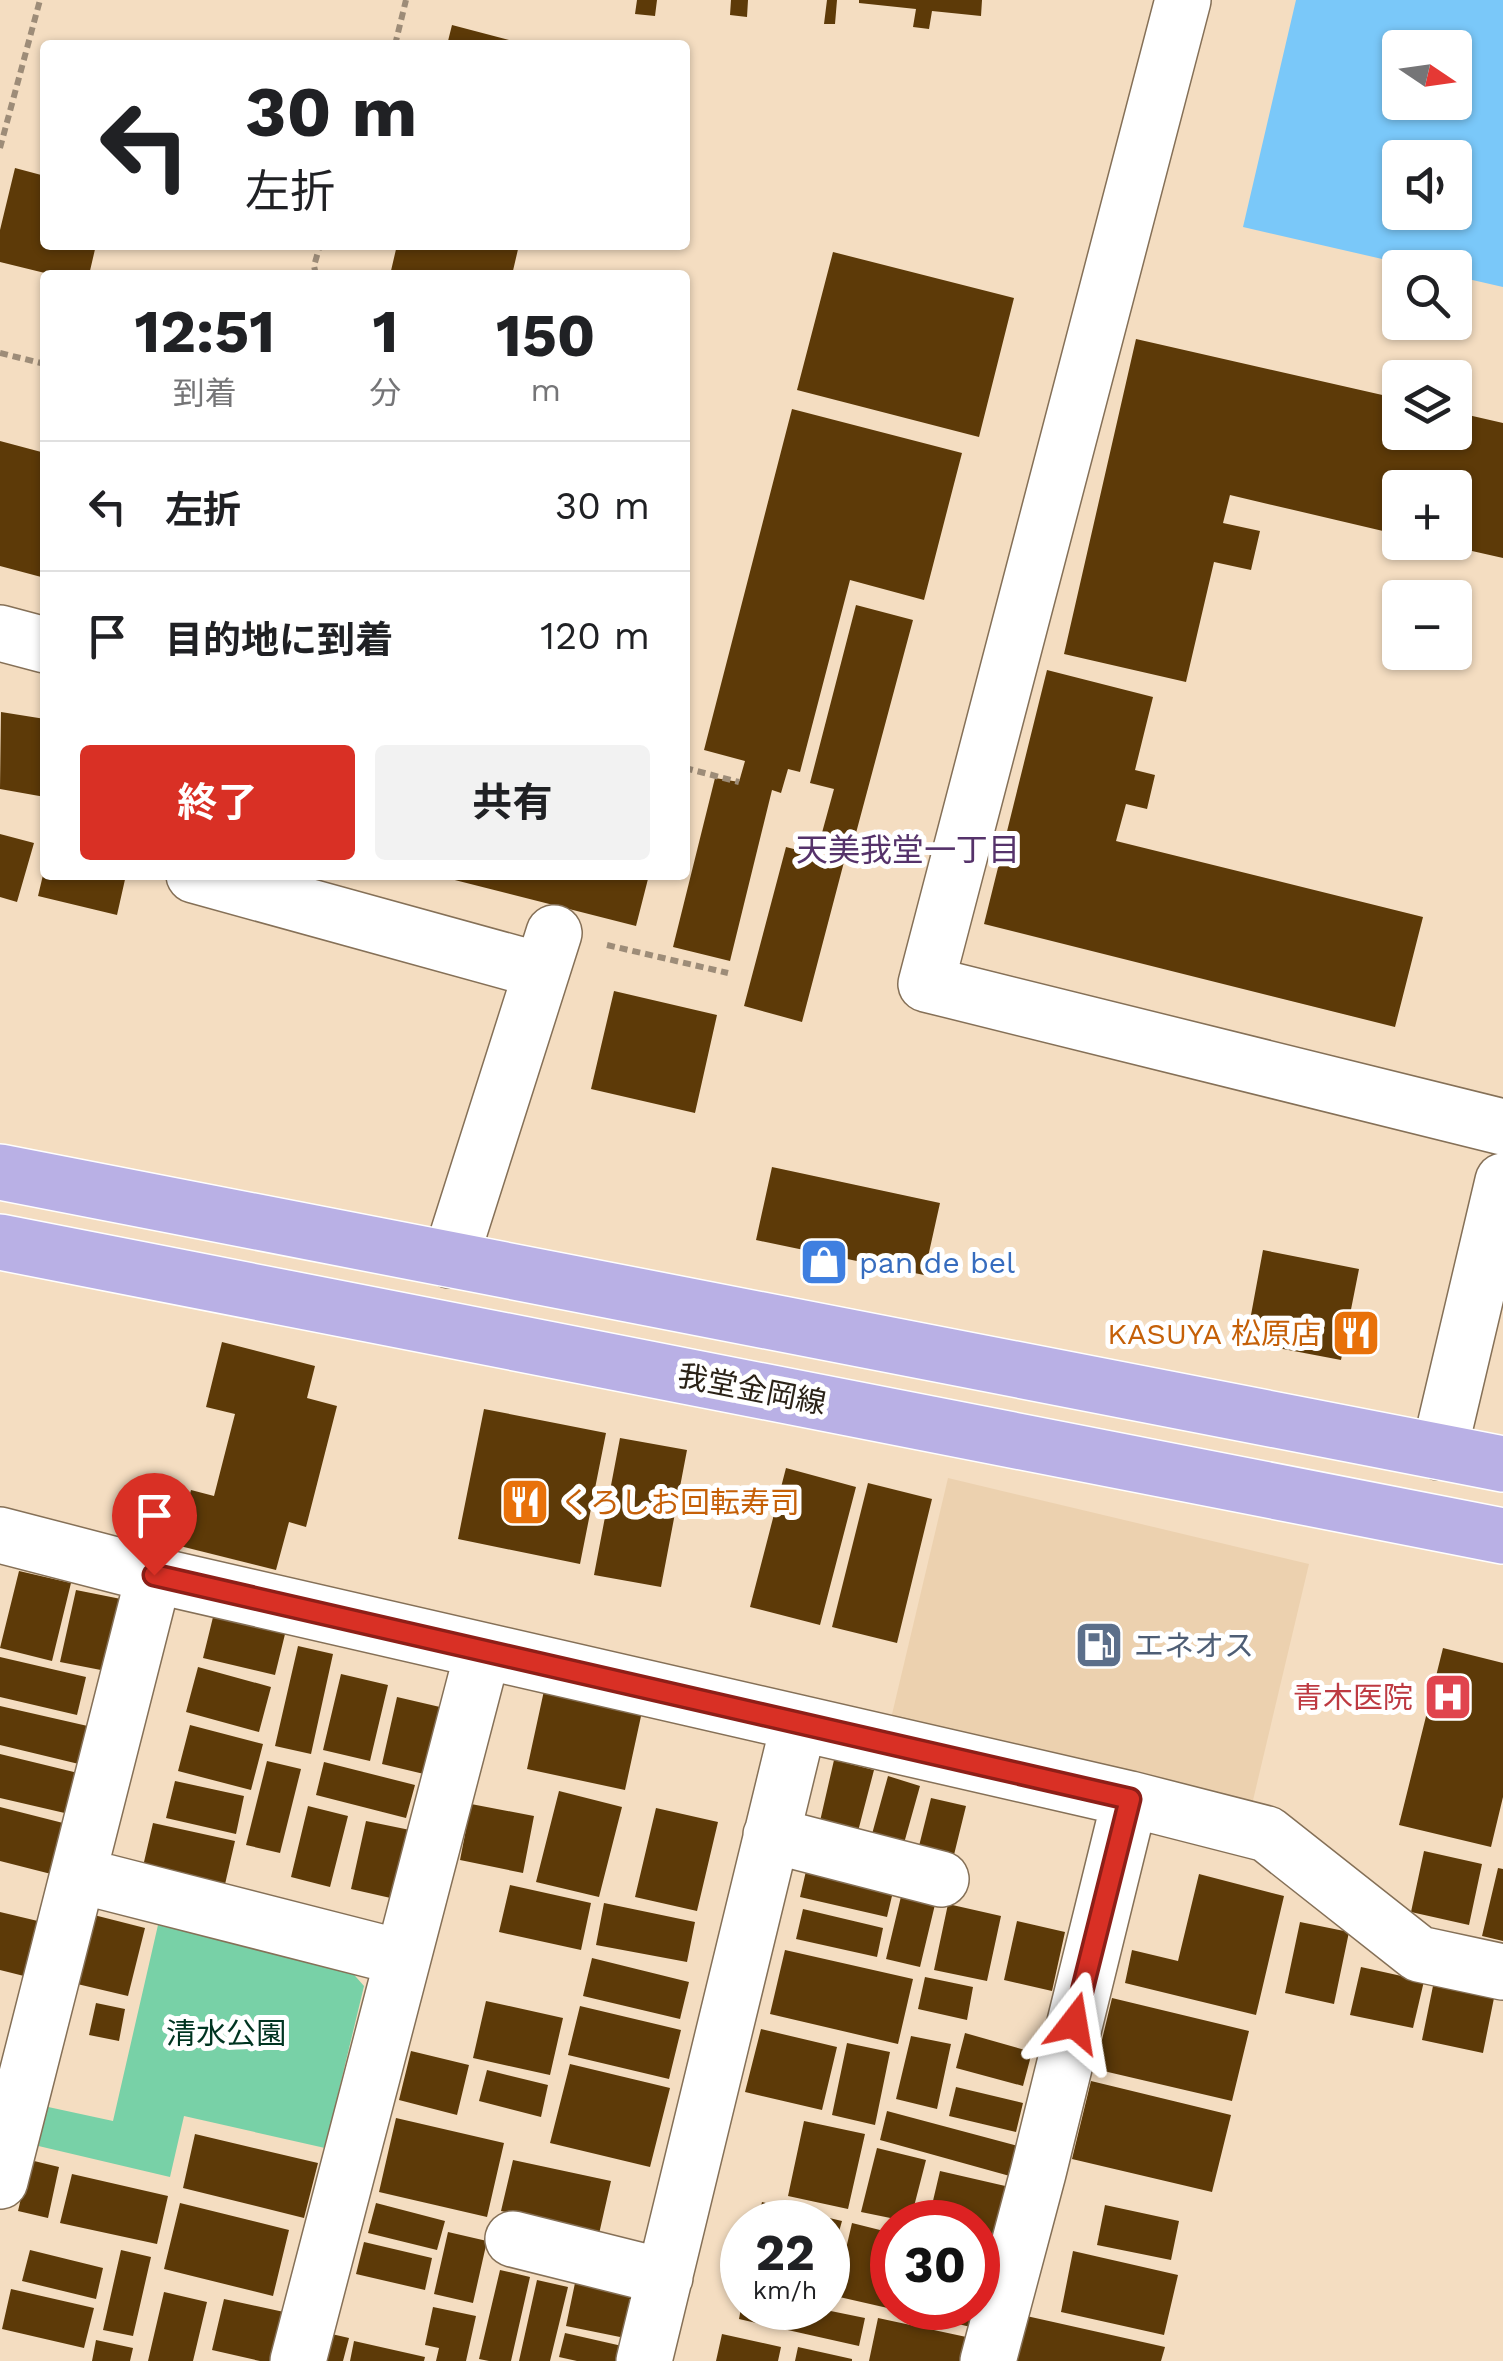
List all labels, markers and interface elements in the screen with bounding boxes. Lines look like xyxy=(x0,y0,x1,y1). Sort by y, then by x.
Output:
north arrow xyxy=(1382,30,1472,120)
map controls xyxy=(1382,30,1472,670)
text: 30 m xyxy=(245,71,417,153)
icon: left xyxy=(80,80,210,210)
button: sound xyxy=(1382,140,1472,230)
text: 左折 xyxy=(245,165,335,218)
button: search xyxy=(1382,250,1472,340)
text: 12:51 xyxy=(134,296,275,367)
text: 1 xyxy=(373,296,398,367)
text: 150 xyxy=(496,300,596,371)
button: layers xyxy=(1382,360,1472,450)
text: m xyxy=(531,371,561,409)
text: 到着 xyxy=(173,374,237,412)
text: 分 xyxy=(370,374,402,412)
button: + xyxy=(1382,470,1472,560)
icon: left xyxy=(80,479,135,534)
text: 30 m xyxy=(555,484,650,528)
text: 左折 xyxy=(165,488,241,532)
button: − xyxy=(1382,580,1472,670)
icon: arrive xyxy=(80,609,135,664)
text: 120 m xyxy=(540,614,650,658)
text: 目的地に到着 xyxy=(165,618,393,662)
button: 終了 xyxy=(80,745,355,860)
button: 共有 xyxy=(375,745,650,860)
district label: 天美我堂一丁目 xyxy=(796,831,1020,869)
shop icon: pan de bel xyxy=(798,1236,850,1288)
place label: pan de bel xyxy=(859,1245,1015,1280)
restaurant icon: KASUYA 松原店 xyxy=(1330,1307,1382,1359)
place label: KASUYA 松原店 xyxy=(1107,1316,1321,1351)
street label: 我堂金岡線 xyxy=(675,1358,829,1420)
pin xyxy=(112,1473,197,1576)
restaurant icon: くろしお回転寿司 xyxy=(499,1476,551,1528)
place label: くろしお回転寿司 xyxy=(560,1485,800,1520)
icon: arrive xyxy=(127,1488,182,1543)
fuel station icon: エネオス xyxy=(1073,1619,1125,1671)
place label: エネオス xyxy=(1134,1628,1254,1663)
hospital icon: 青木医院 xyxy=(1422,1671,1474,1723)
place label: 青木医院 xyxy=(1293,1680,1413,1715)
position arrow xyxy=(1022,1971,1126,2075)
park label: 清水公園 xyxy=(166,2016,286,2051)
speed limit sign: 30 xyxy=(870,2200,1000,2330)
text: 22 xyxy=(755,2223,815,2282)
text: km/h xyxy=(753,2276,817,2305)

